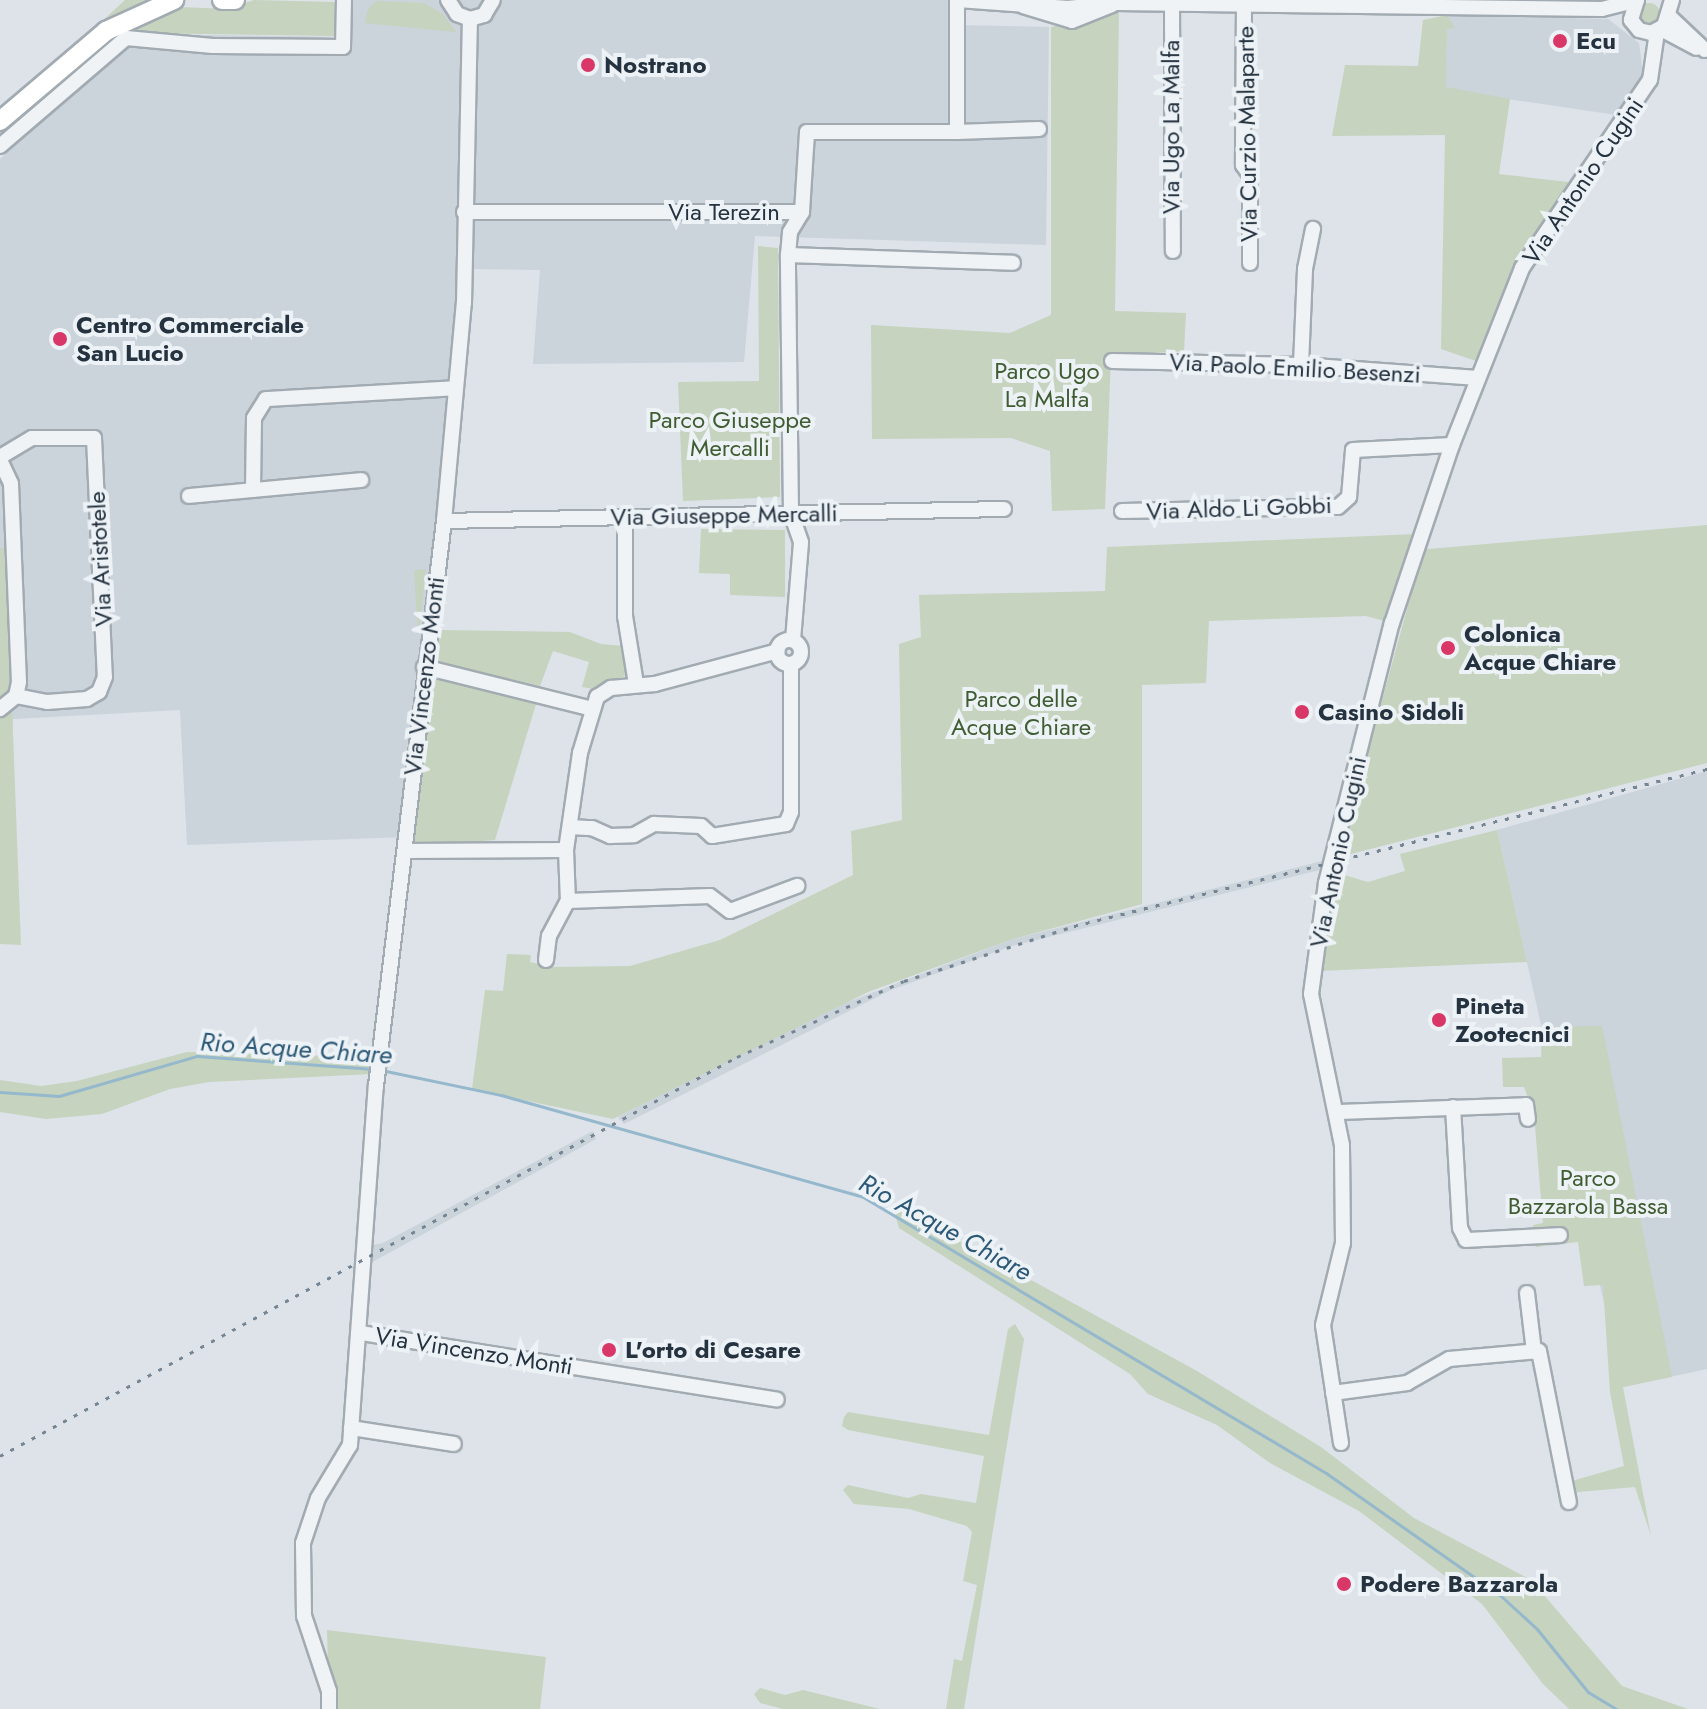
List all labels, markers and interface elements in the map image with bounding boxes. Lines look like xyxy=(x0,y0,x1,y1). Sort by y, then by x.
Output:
street label: Via Curzio Malaparte xyxy=(1231,26,1263,242)
place label: Ecu xyxy=(1576,27,1616,55)
marker: Ecu xyxy=(1551,32,1569,50)
street label: Via Ugo La Malfa xyxy=(1157,40,1185,214)
place label: Nostrano xyxy=(604,51,707,79)
marker: Nostrano xyxy=(579,56,597,74)
street label: Via Antonio Cugini xyxy=(1517,92,1649,270)
street label: Via Terezin xyxy=(668,198,780,226)
place label: Centro Commerciale San Lucio xyxy=(76,311,304,367)
marker: Centro Commerciale San Lucio xyxy=(51,330,69,348)
street label: Via Paolo Emilio Besenzi xyxy=(1169,347,1421,389)
park label: Parco Ugo La Malfa xyxy=(994,357,1100,413)
park label: Parco Giuseppe Mercalli xyxy=(649,406,811,462)
street label: Via Aldo Li Gobbi xyxy=(1146,490,1332,526)
street label: Via Aristotele xyxy=(82,491,118,627)
street label: Via Giuseppe Mercalli xyxy=(610,499,838,531)
street label: Via Vincenzo Monti xyxy=(398,575,450,777)
place label: Colonica Acque Chiare xyxy=(1464,620,1616,676)
marker: Colonica Acque Chiare xyxy=(1439,639,1457,657)
park label: Parco delle Acque Chiare xyxy=(951,685,1091,741)
place label: Casino Sidoli xyxy=(1318,698,1464,726)
marker: Casino Sidoli xyxy=(1293,703,1311,721)
street label: Via Antonio Cugini xyxy=(1304,754,1372,950)
place label: Pineta Zootecnici xyxy=(1455,992,1570,1048)
marker: Pineta Zootecnici xyxy=(1430,1011,1448,1029)
water label: Rio Acque Chiare xyxy=(199,1027,393,1071)
park label: Parco Bazzarola Bassa xyxy=(1508,1164,1668,1220)
water label: Rio Acque Chiare xyxy=(853,1168,1037,1288)
street label: Via Vincenzo Monti xyxy=(373,1321,575,1381)
place label: L'orto di Cesare xyxy=(625,1336,801,1364)
marker: L'orto di Cesare xyxy=(600,1341,618,1359)
place label: Podere Bazzarola xyxy=(1360,1570,1558,1598)
marker: Podere Bazzarola xyxy=(1335,1575,1353,1593)

